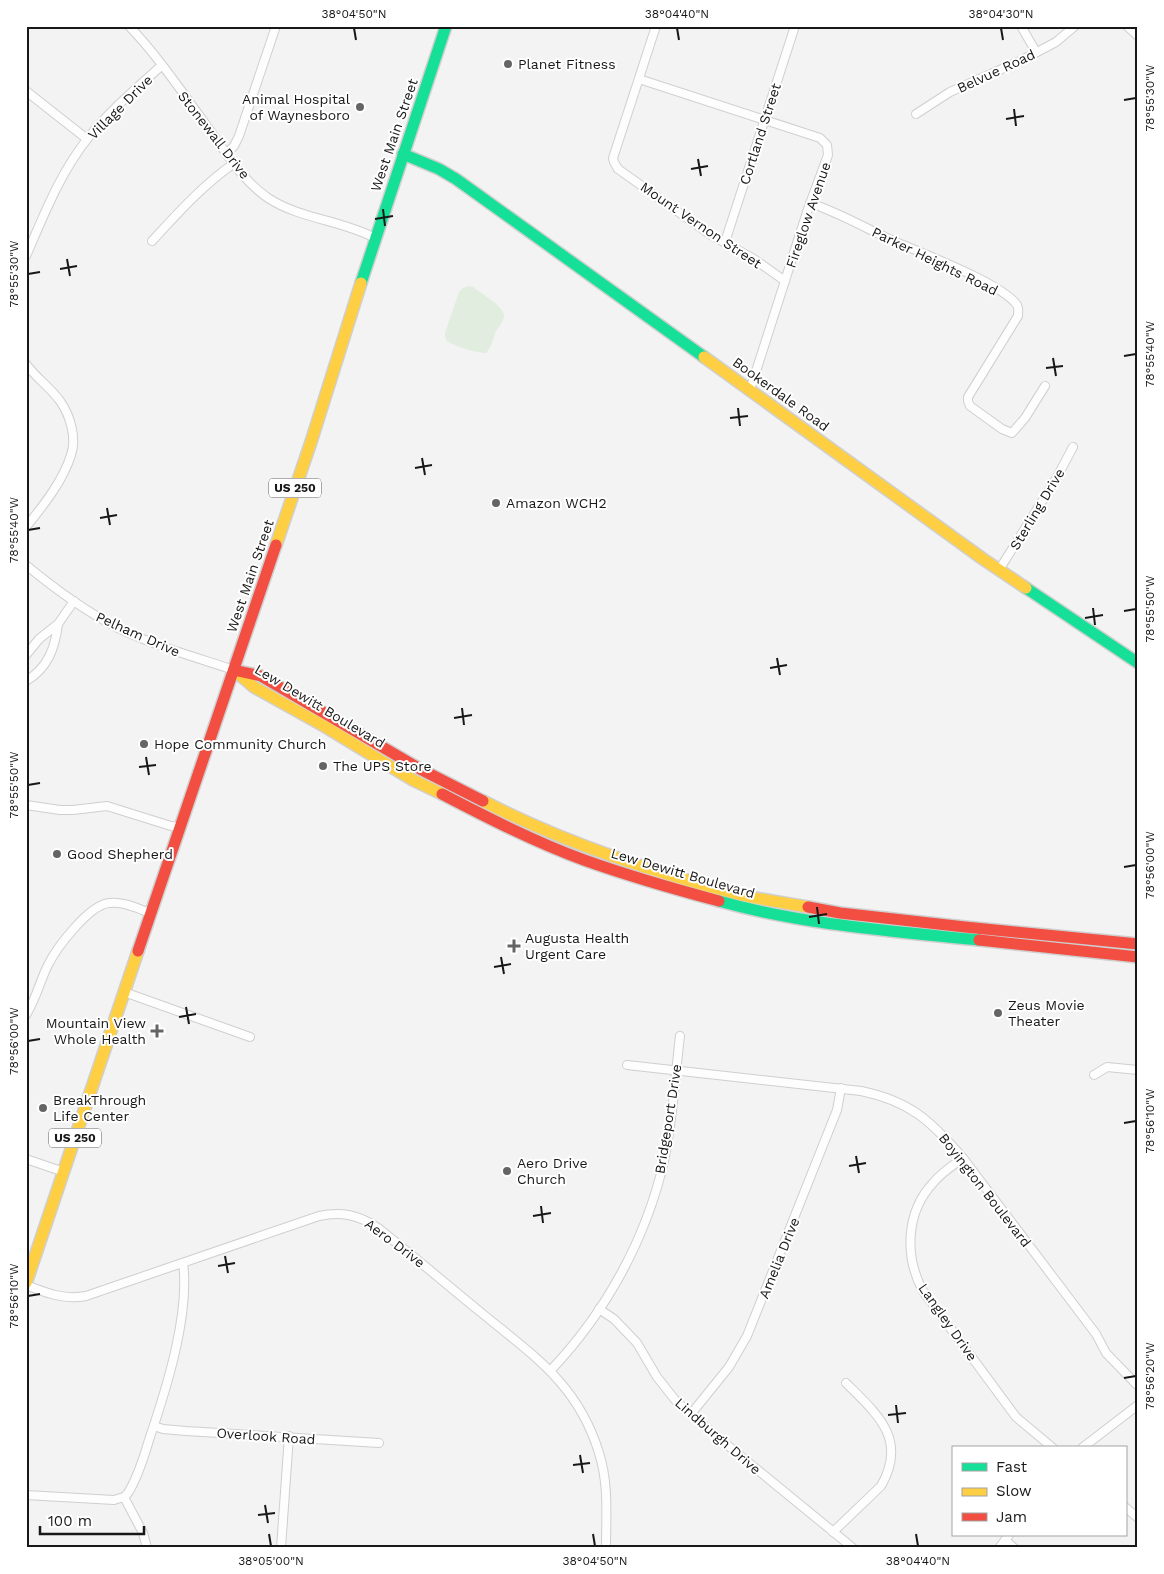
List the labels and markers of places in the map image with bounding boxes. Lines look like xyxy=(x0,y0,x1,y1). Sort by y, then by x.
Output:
place label: Planet Fitness xyxy=(518,56,616,72)
marker: Planet Fitness xyxy=(502,58,514,70)
place label: Animal Hospital of Waynesboro xyxy=(242,91,351,123)
marker: Animal Hospital of Waynesboro xyxy=(354,101,366,113)
place label: Amazon WCH2 xyxy=(506,495,607,511)
marker: Amazon WCH2 xyxy=(490,497,502,509)
place label: Hope Community Church xyxy=(154,736,326,752)
marker: Hope Community Church xyxy=(138,738,150,750)
place label: The UPS Store xyxy=(333,758,432,774)
marker: The UPS Store xyxy=(317,760,329,772)
place label: Good Shepherd xyxy=(67,846,173,862)
marker: Good Shepherd xyxy=(51,848,63,860)
place label: Augusta Health Urgent Care xyxy=(525,930,629,962)
marker: Augusta Health Urgent Care xyxy=(507,939,521,953)
place label: Zeus Movie Theater xyxy=(1008,997,1085,1029)
marker: Zeus Movie Theater xyxy=(992,1007,1004,1019)
place label: Mountain View Whole Health xyxy=(46,1015,146,1047)
marker: Mountain View Whole Health xyxy=(150,1024,164,1038)
place label: BreakThrough Life Center xyxy=(53,1092,146,1124)
marker: BreakThrough Life Center xyxy=(37,1102,49,1114)
place label: Aero Drive Church xyxy=(517,1155,588,1187)
marker: Aero Drive Church xyxy=(501,1165,513,1177)

